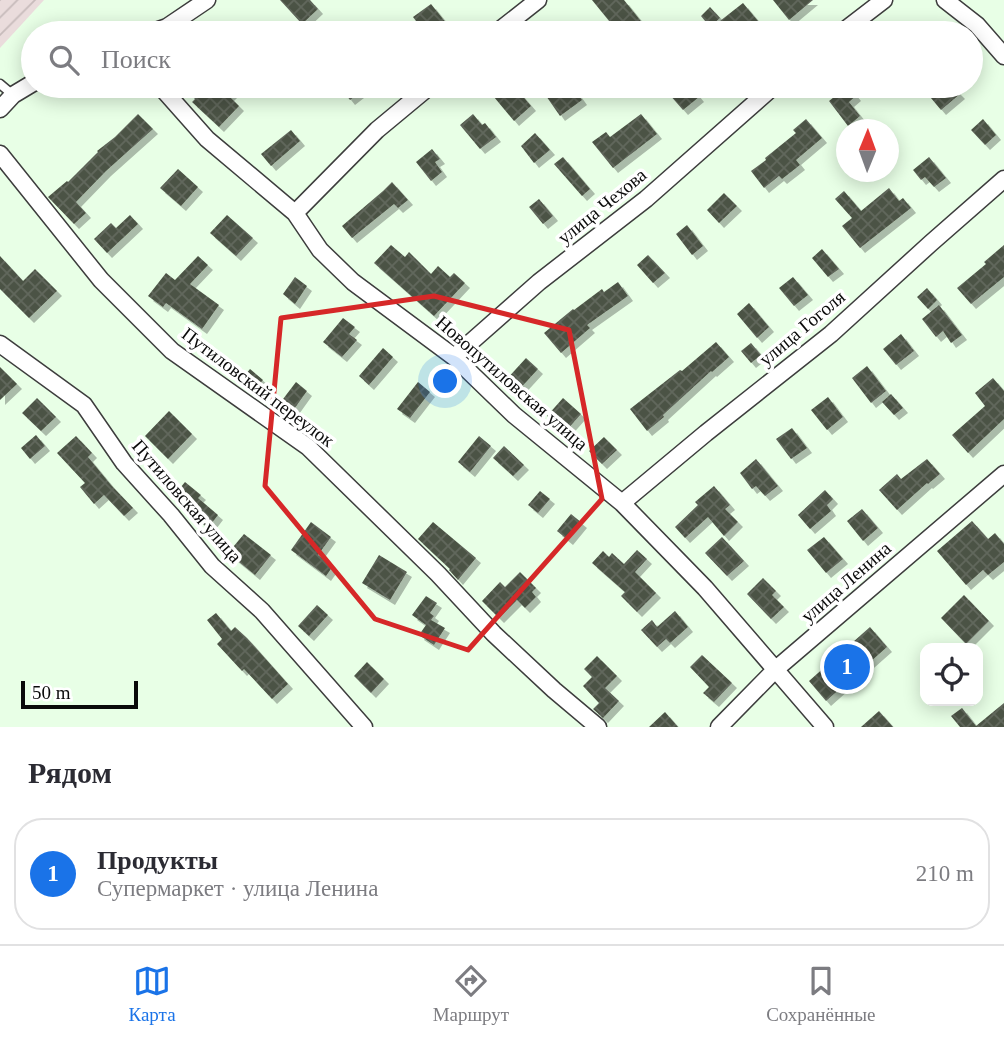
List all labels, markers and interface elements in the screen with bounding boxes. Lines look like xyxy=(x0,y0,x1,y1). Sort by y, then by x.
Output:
search box xyxy=(21,21,983,98)
icon: search xyxy=(45,41,83,79)
text: Поиск xyxy=(101,45,171,74)
north arrow xyxy=(836,119,899,182)
street label: улица Чехова xyxy=(554,164,651,248)
street label: улица Гоголя xyxy=(755,286,849,370)
street label: Новопутиловская улица xyxy=(432,312,592,455)
street label: Путиловский переулок xyxy=(178,323,339,452)
your location xyxy=(428,364,462,398)
street label: Путиловская улица xyxy=(128,435,246,567)
street label: улица Ленина xyxy=(797,537,895,627)
pin: 1 xyxy=(824,641,870,693)
map controls xyxy=(920,643,983,706)
button: locate xyxy=(920,643,983,706)
scale bar xyxy=(21,678,138,710)
text: 50 m xyxy=(32,682,71,703)
text: Рядом xyxy=(28,756,112,789)
text: Продукты xyxy=(97,846,218,875)
text: 1 xyxy=(47,861,59,886)
text: 210 m xyxy=(916,861,974,886)
text: Супермаркет · улица Ленина xyxy=(97,876,378,901)
tab: Карта xyxy=(129,962,176,1026)
tab: Маршрут xyxy=(433,962,509,1026)
tab: Сохранённые xyxy=(766,962,875,1026)

